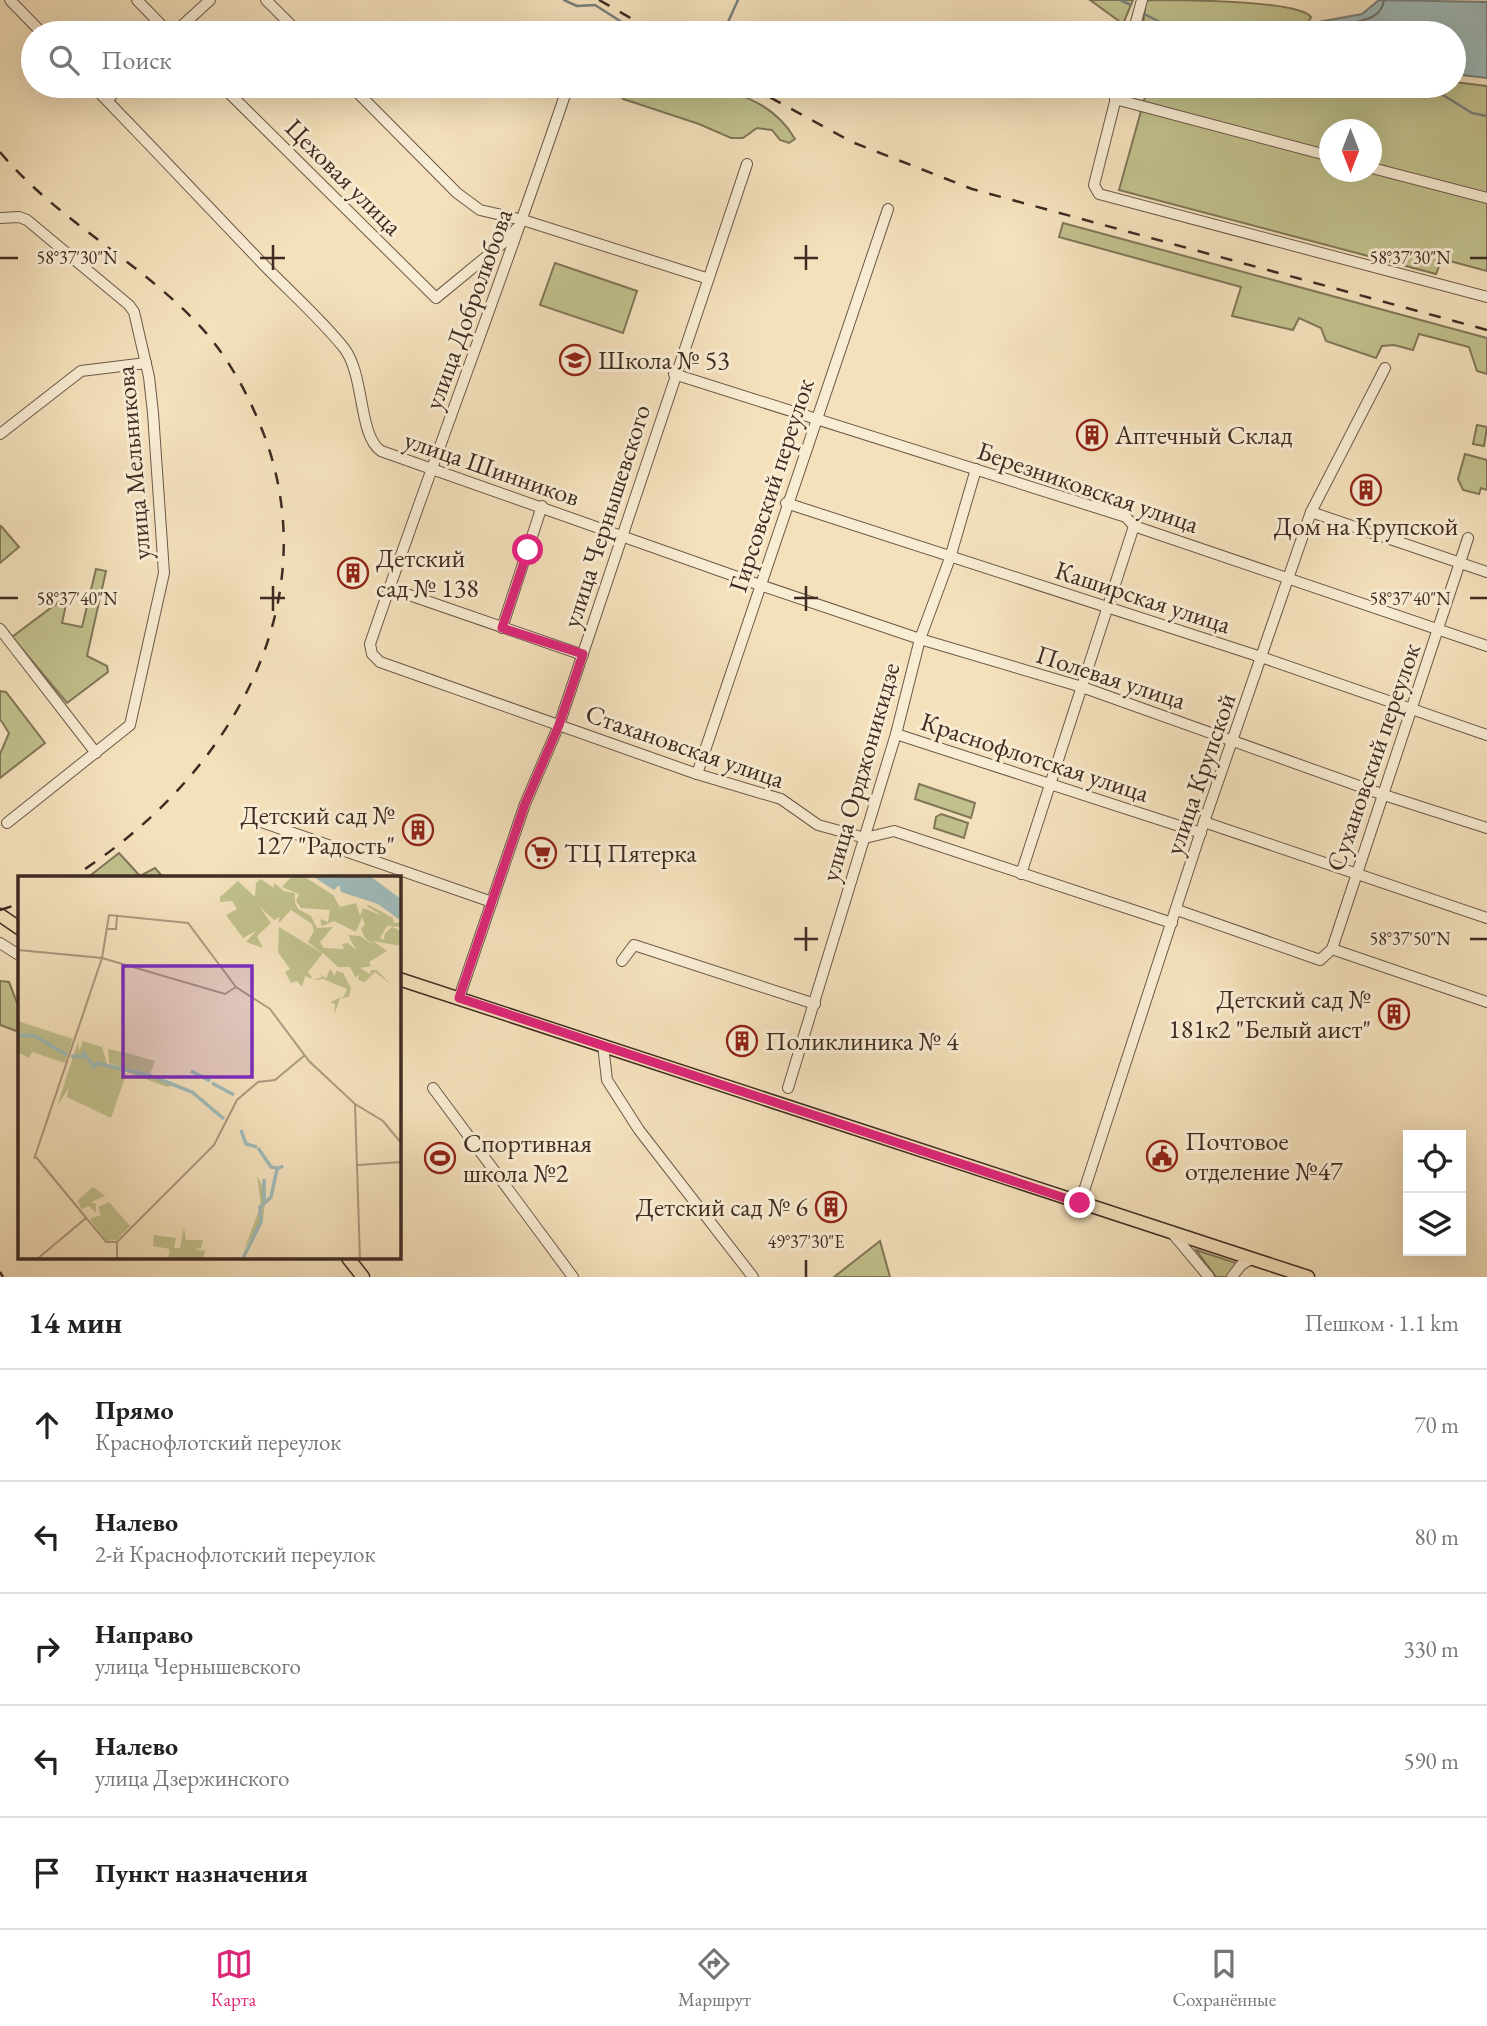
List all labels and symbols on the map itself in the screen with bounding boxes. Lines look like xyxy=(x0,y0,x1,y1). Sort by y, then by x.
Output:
street label: Цеховая улица xyxy=(278,111,410,243)
north arrow xyxy=(1319,119,1382,182)
street label: улица Добролюбова xyxy=(416,203,520,414)
text: 58°37'30"N xyxy=(37,246,118,269)
text: 58°37'30"N xyxy=(1370,246,1451,269)
school or university icon: Школа № 53 xyxy=(558,343,592,377)
place label: Школа № 53 xyxy=(598,343,730,377)
street label: улица Мельникова xyxy=(108,364,158,562)
street label: Гирсовский переулок xyxy=(720,373,822,596)
street label: улица Чернышевского xyxy=(554,400,658,632)
building icon: Аптечный Склад xyxy=(1075,418,1109,452)
place label: Аптечный Склад xyxy=(1114,418,1293,452)
street label: улица Шинников xyxy=(400,422,584,514)
street label: Березниковская улица xyxy=(973,433,1204,541)
building icon: Дом на Крупской xyxy=(1349,473,1383,507)
place label: Дом на Крупской xyxy=(1274,509,1459,543)
route start xyxy=(512,534,543,565)
place label: Детский сад № 138 xyxy=(376,541,479,605)
street label: Каширская улица xyxy=(1051,553,1236,642)
building icon: Детский сад № 138 xyxy=(336,556,370,590)
text: 58°37'40"N xyxy=(37,587,118,610)
text: 58°37'40"N xyxy=(1370,587,1451,610)
street label: Полевая улица xyxy=(1032,637,1191,717)
street label: Сухановский переулок xyxy=(1318,638,1428,876)
street label: улица Орджоникидзе xyxy=(812,659,908,885)
street label: улица Крупской xyxy=(1156,688,1244,859)
street label: Стахановская улица xyxy=(581,696,790,796)
street label: Краснофлотская улица xyxy=(917,704,1154,810)
place label: Детский сад № 127 "Радость" xyxy=(240,798,395,862)
building icon: Детский сад № 127 "Радость" xyxy=(401,813,435,847)
supermarket icon: ТЦ Пятерка xyxy=(524,836,558,870)
place label: ТЦ Пятерка xyxy=(564,836,697,870)
inset map xyxy=(18,876,401,1260)
text: 58°37'50"N xyxy=(1370,927,1451,950)
place label: Детский сад № 181к2 "Белый аист" xyxy=(1168,982,1371,1046)
building icon: Детский сад № 181к2 "Белый аист" xyxy=(1377,997,1411,1031)
building icon: Поликлиника № 4 xyxy=(725,1024,759,1058)
place label: Поликлиника № 4 xyxy=(765,1024,959,1058)
place label: Почтовое отделение №47 xyxy=(1185,1124,1343,1188)
place label: Спортивная школа №2 xyxy=(463,1126,592,1190)
public building icon: Почтовое отделение №47 xyxy=(1145,1139,1179,1173)
sports icon: Спортивная школа №2 xyxy=(423,1141,457,1175)
route end xyxy=(1064,1187,1095,1218)
place label: Детский сад № 6 xyxy=(636,1190,808,1224)
building icon: Детский сад № 6 xyxy=(814,1190,848,1224)
text: 49°37'30"E xyxy=(768,1230,844,1253)

